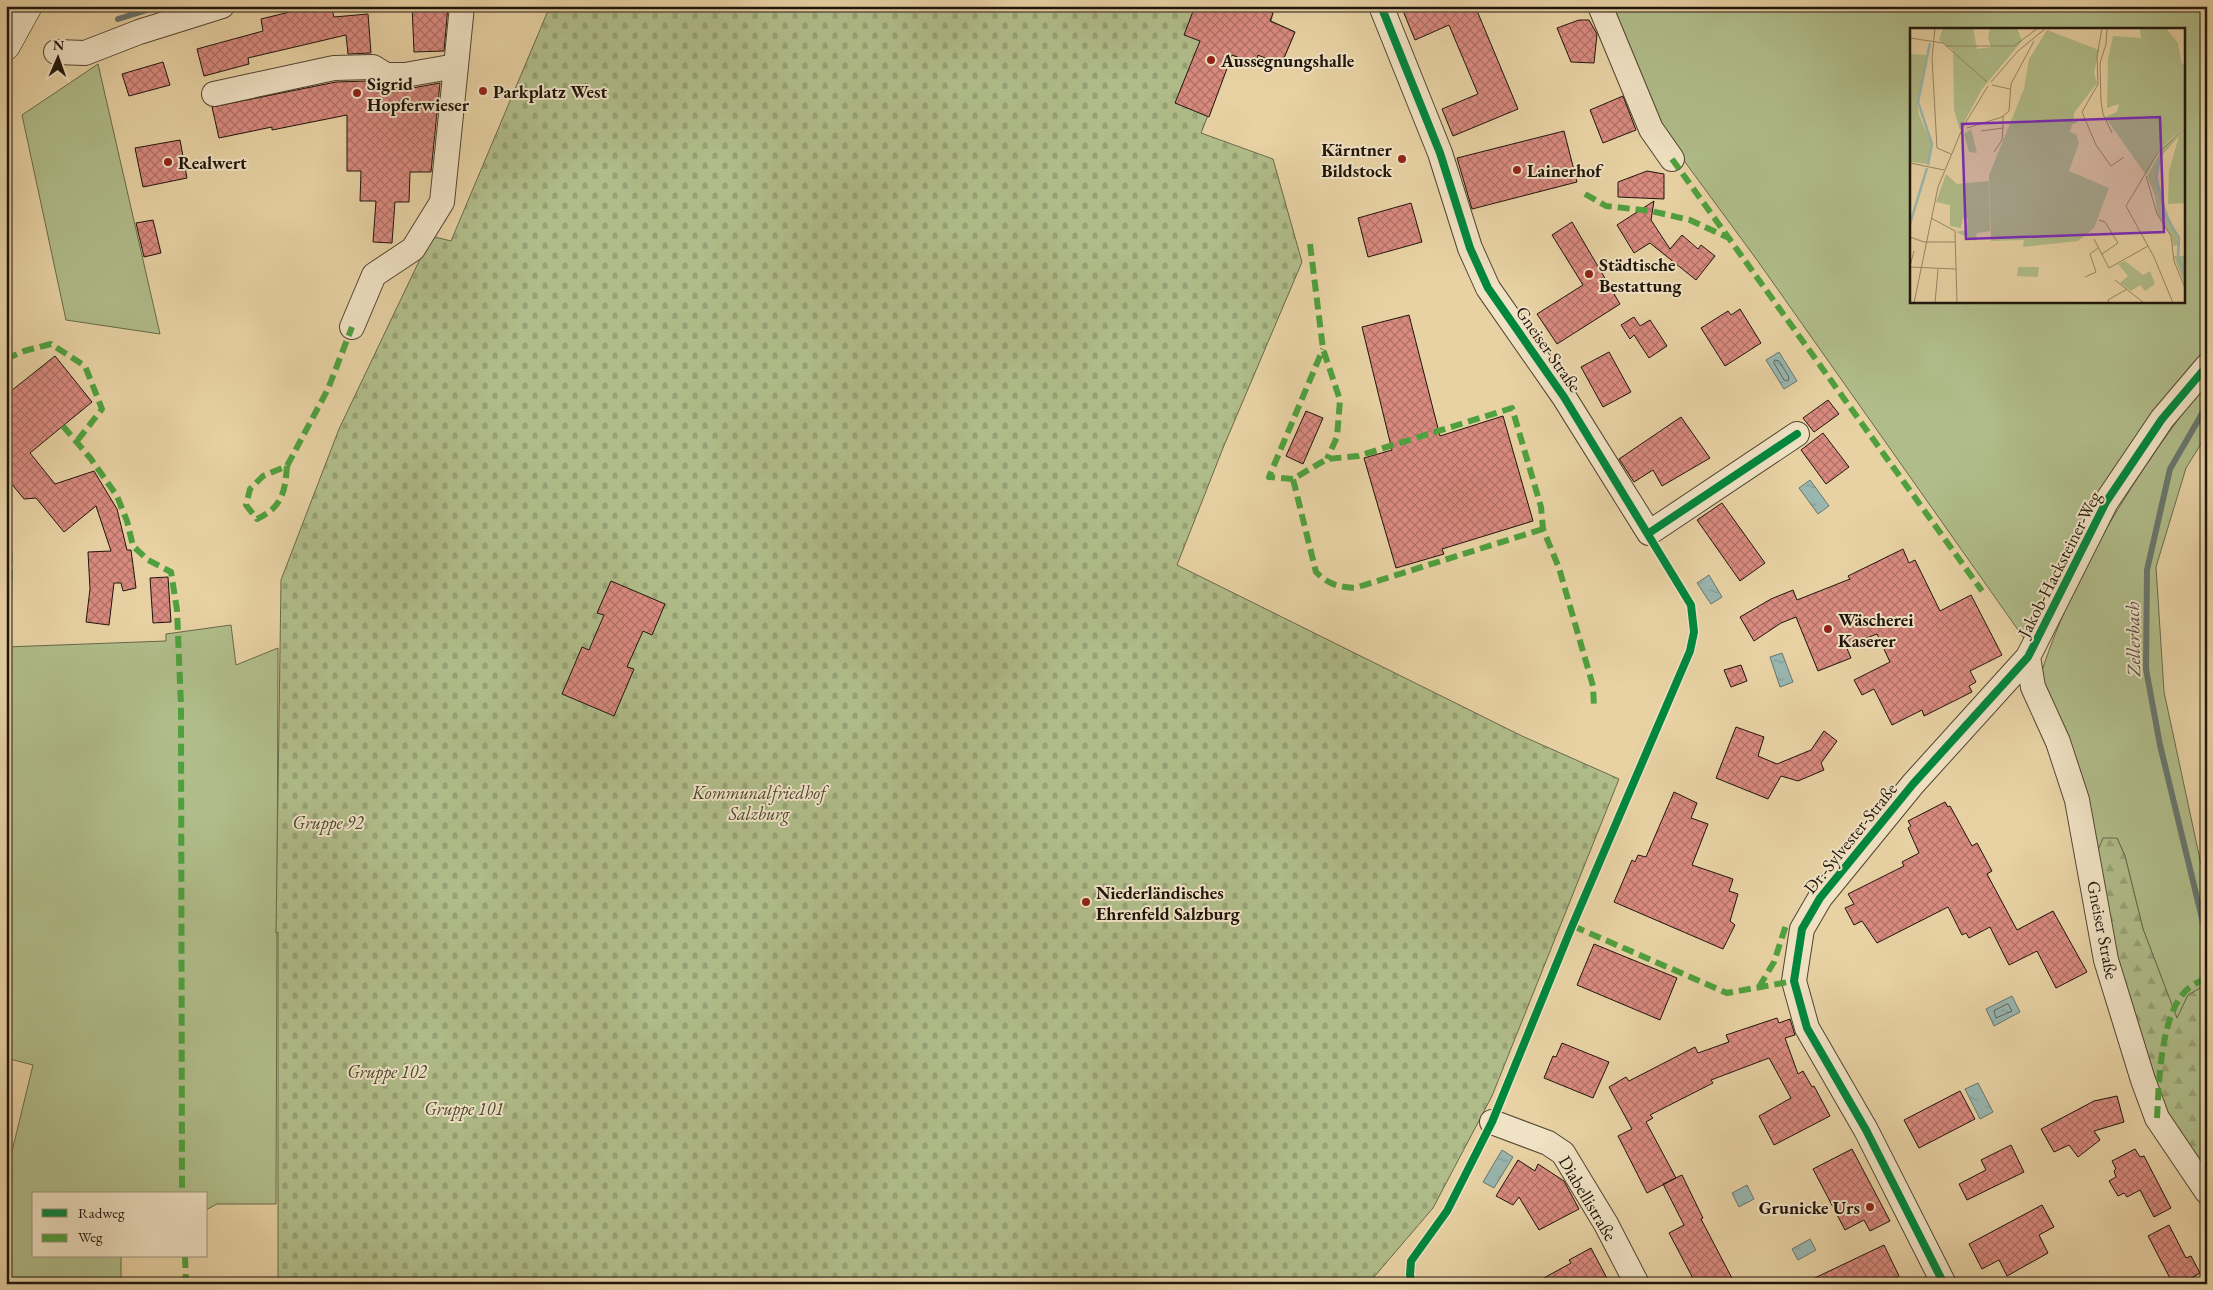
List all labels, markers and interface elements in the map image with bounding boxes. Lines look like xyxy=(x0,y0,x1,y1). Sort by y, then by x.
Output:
inset map xyxy=(1910,28,2186,302)
north arrow xyxy=(32,32,82,82)
text: N xyxy=(52,36,65,54)
place label: Aussegnungshalle xyxy=(1220,49,1355,72)
marker: Aussegnungshalle xyxy=(1205,54,1217,66)
place label: Sigrid Hopferwieser xyxy=(367,72,470,116)
place label: Parkplatz West xyxy=(493,80,607,103)
marker: Parkplatz West xyxy=(477,85,489,97)
marker: Sigrid Hopferwieser xyxy=(351,87,363,99)
place label: Kärntner Bildstock xyxy=(1321,138,1393,182)
place label: Realwert xyxy=(178,151,247,174)
marker: Kärntner Bildstock xyxy=(1396,153,1408,165)
marker: Realwert xyxy=(162,156,174,168)
place label: Lainerhof xyxy=(1527,159,1604,182)
marker: Lainerhof xyxy=(1511,164,1523,176)
place label: Städtische Bestattung xyxy=(1599,253,1682,297)
marker: Städtische Bestattung xyxy=(1583,268,1595,280)
street label: Gneiser Straße xyxy=(1511,302,1587,396)
street label: Jakob-Hacksteiner-Weg xyxy=(2011,487,2106,643)
water label: Zellerbach xyxy=(2120,601,2146,678)
place label: Wäscherei Kaserer xyxy=(1838,608,1914,652)
marker: Wäscherei Kaserer xyxy=(1822,623,1834,635)
street label: Dr.-Sylvester-Straße xyxy=(1798,778,1902,898)
park label: Kommunalfriedhof Salzburg xyxy=(691,781,830,826)
park label: Gruppe 92 xyxy=(293,811,365,835)
street label: Gneiser Straße xyxy=(2082,879,2124,981)
place label: Niederländisches Ehrenfeld Salzburg xyxy=(1096,881,1241,925)
marker: Niederländisches Ehrenfeld Salzburg xyxy=(1080,896,1092,908)
park label: Gruppe 102 xyxy=(347,1060,428,1084)
park label: Gruppe 101 xyxy=(424,1097,504,1121)
street label: Diabellistraße xyxy=(1554,1151,1622,1245)
legend xyxy=(32,1192,208,1258)
place label: Grunicke Urs xyxy=(1759,1196,1860,1219)
marker: Grunicke Urs xyxy=(1864,1201,1876,1213)
text: Radweg xyxy=(78,1203,125,1222)
text: Weg xyxy=(78,1227,103,1246)

